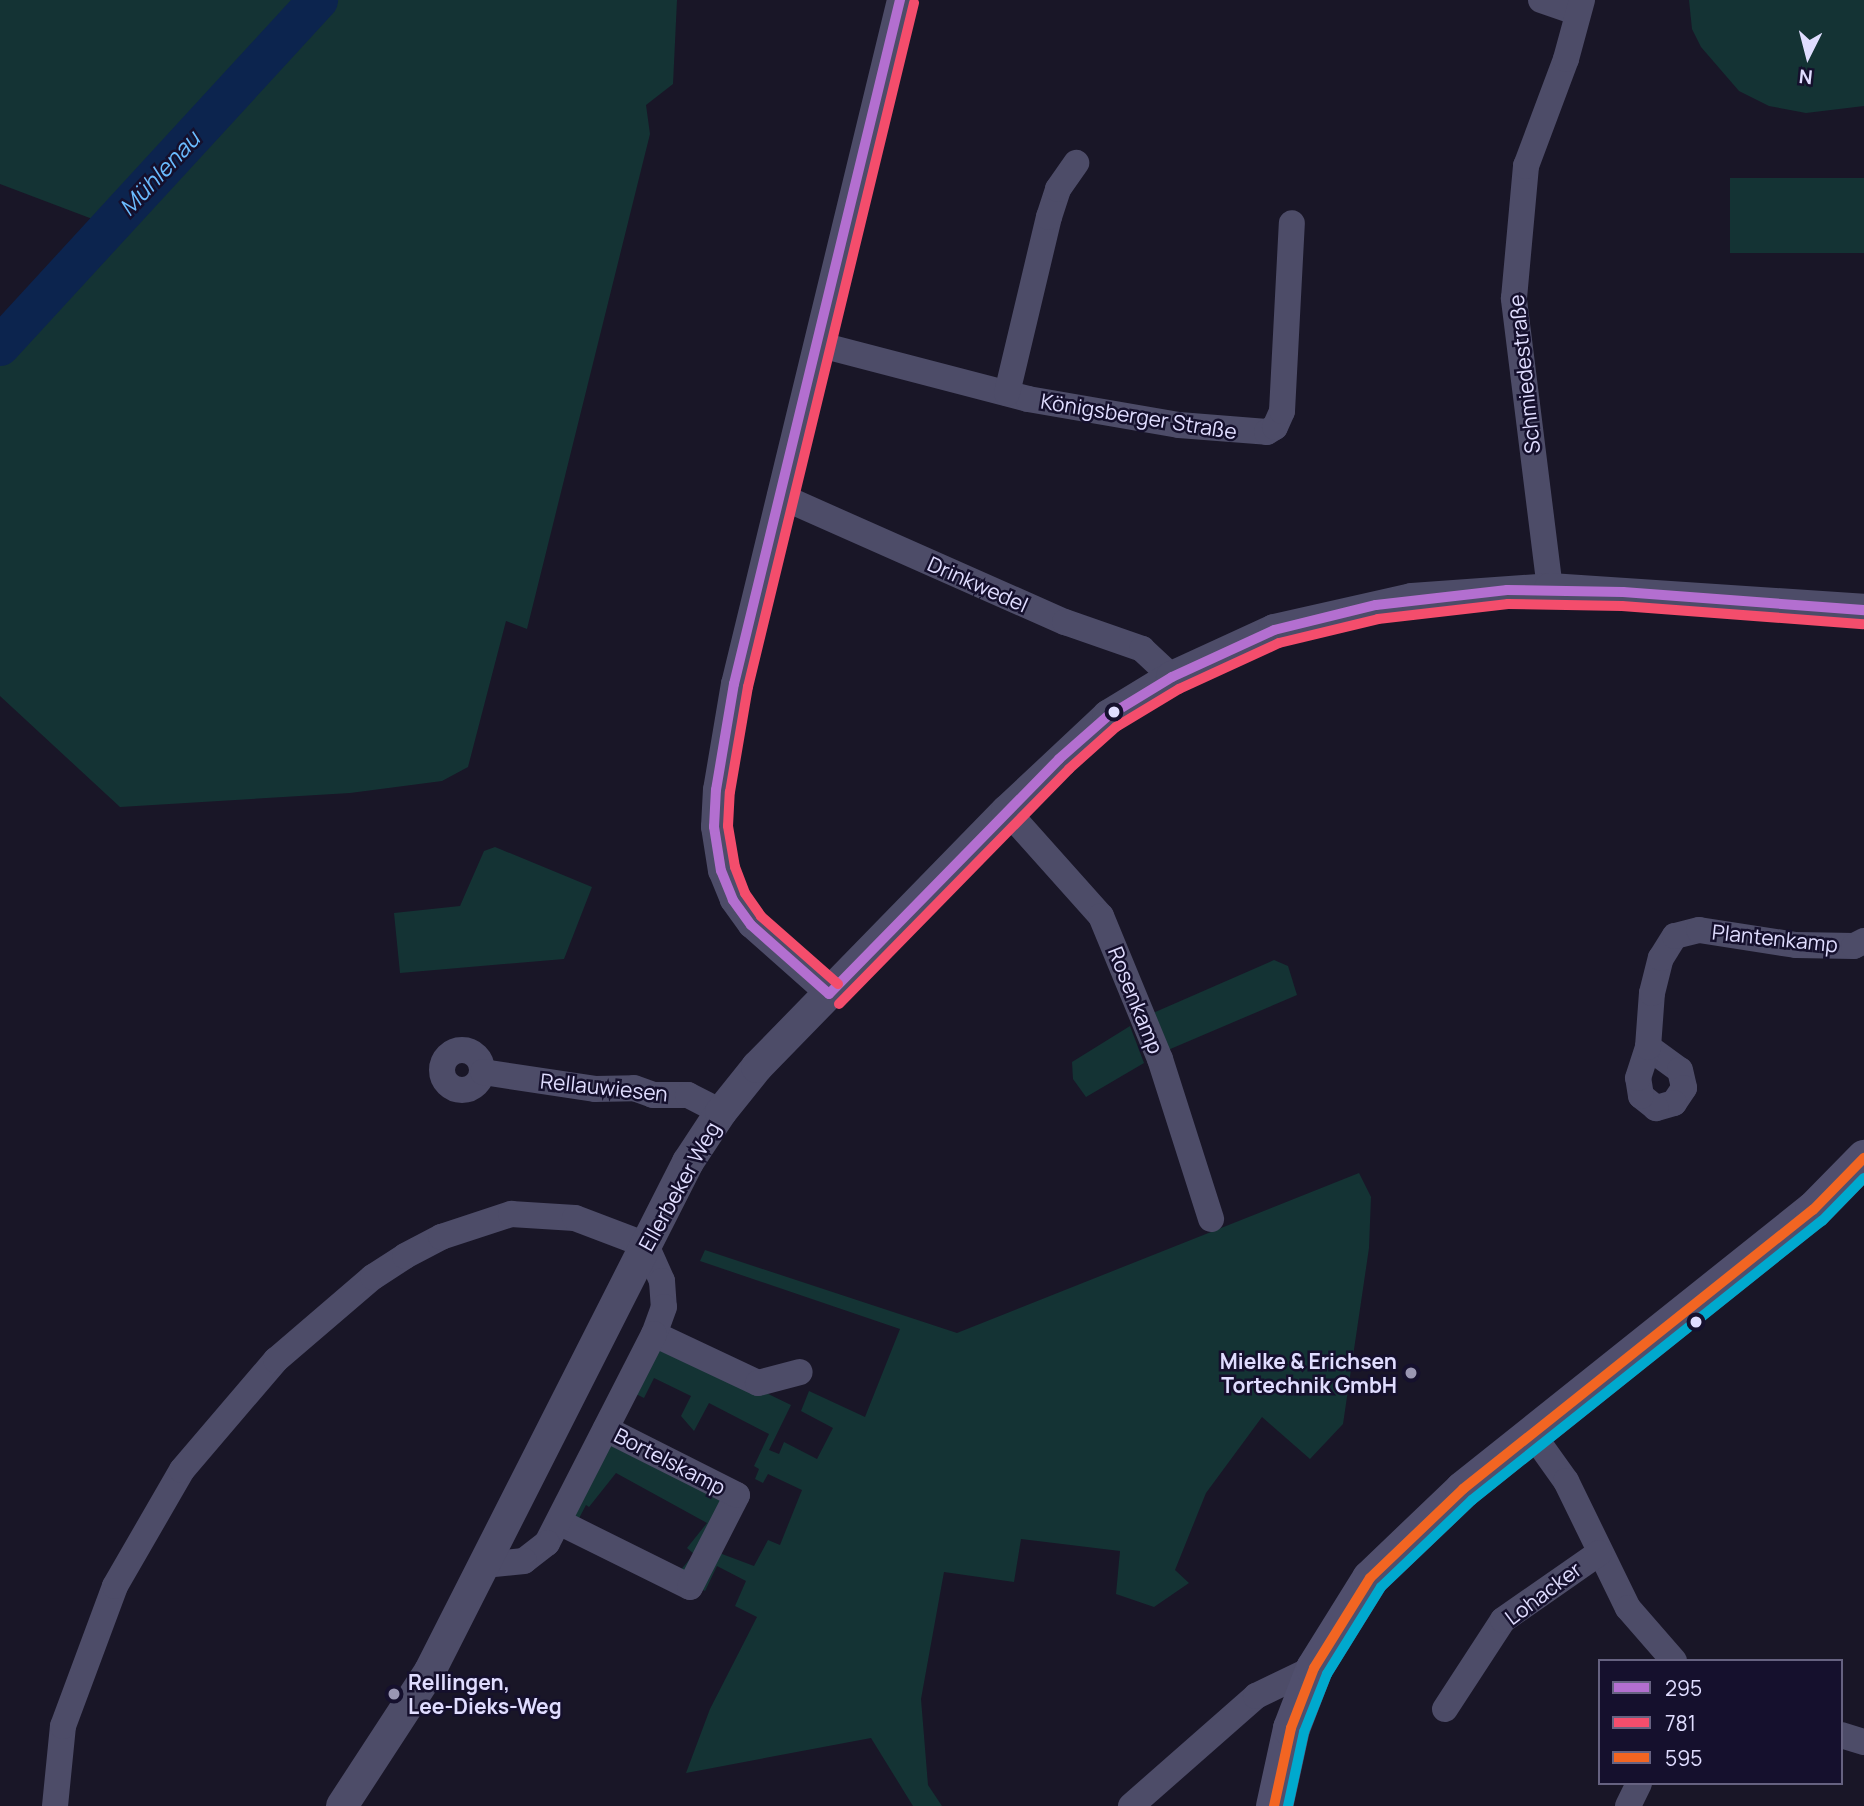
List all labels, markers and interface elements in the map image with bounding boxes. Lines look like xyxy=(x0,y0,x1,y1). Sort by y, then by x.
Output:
north arrow xyxy=(1773,21,1843,91)
text: N xyxy=(1798,63,1814,91)
water label: Mühlenau xyxy=(113,125,205,221)
street label: Schmiedestraße xyxy=(1503,293,1545,455)
street label: Königsberger Straße xyxy=(1039,388,1239,444)
street label: Drinkwedel xyxy=(924,551,1032,617)
unlabelled marker xyxy=(1107,705,1121,719)
street label: Plantenkamp xyxy=(1711,919,1839,957)
street label: Rosenkamp xyxy=(1103,943,1169,1057)
street label: Rellauwiesen xyxy=(539,1068,669,1106)
street label: Ellerbeker Weg xyxy=(633,1117,725,1255)
unlabelled marker xyxy=(1689,1315,1703,1329)
place label: Mielke & Erichsen Tortechnik GmbH xyxy=(1220,1348,1397,1398)
marker: Mielke & Erichsen Tortechnik GmbH xyxy=(1403,1365,1419,1381)
street label: Bortelskamp xyxy=(610,1422,730,1500)
street label: Lohacker xyxy=(1500,1556,1586,1630)
legend xyxy=(1598,1659,1843,1785)
place label: Rellingen, Lee-Dieks-Weg xyxy=(408,1669,562,1719)
text: 295 xyxy=(1665,1674,1702,1702)
marker: Rellingen, Lee-Dieks-Weg xyxy=(386,1686,402,1702)
text: 781 xyxy=(1665,1709,1696,1737)
text: 595 xyxy=(1665,1744,1702,1772)

